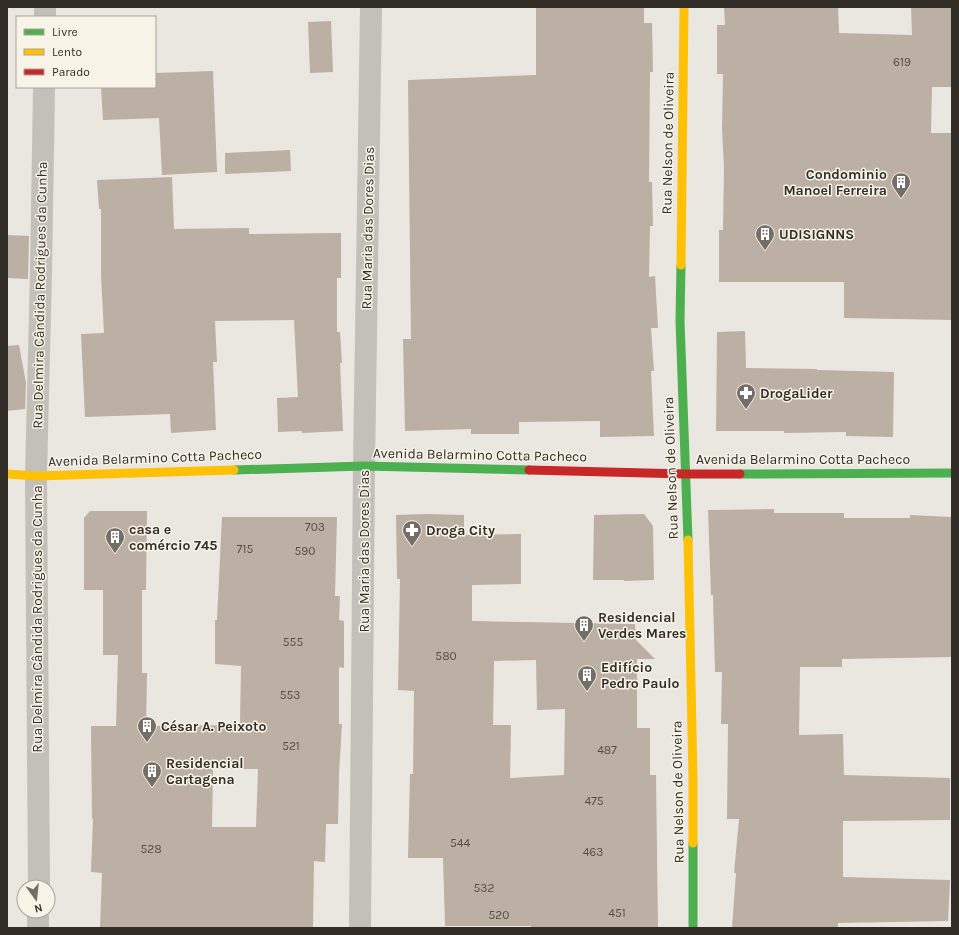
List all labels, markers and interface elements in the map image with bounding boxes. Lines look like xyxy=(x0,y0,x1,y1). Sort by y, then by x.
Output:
legend xyxy=(16,16,156,88)
text: Livre xyxy=(52,25,78,39)
text: Lento xyxy=(52,45,82,59)
house number: 619 xyxy=(893,55,911,69)
text: Parado xyxy=(52,65,90,79)
street label: Rua Nelson de Oliveira xyxy=(658,72,678,214)
street label: Rua Maria das Dores Dias xyxy=(358,146,378,310)
street label: Rua Delmira Cândida Rodrigues da Cunha xyxy=(29,161,51,429)
place label: Condominio Manoel Ferreira xyxy=(783,166,887,199)
building icon: Condominio Manoel Ferreira xyxy=(890,171,912,199)
building icon: UDISIGNNS xyxy=(754,223,776,251)
place label: UDISIGNNS xyxy=(779,226,854,243)
pharmacy icon: DrogaLider xyxy=(735,382,757,410)
place label: DrogaLider xyxy=(760,385,833,402)
street label: Rua Nelson de Oliveira xyxy=(660,396,682,540)
street label: Avenida Belarmino Cotta Pacheco xyxy=(373,445,587,465)
street label: Avenida Belarmino Cotta Pacheco xyxy=(48,446,262,470)
street label: Avenida Belarmino Cotta Pacheco xyxy=(696,451,910,468)
street label: Rua Maria das Dores Dias xyxy=(356,470,373,632)
street label: Rua Delmira Cândida Rodrigues da Cunha xyxy=(29,485,46,753)
pharmacy icon: Droga City xyxy=(401,519,423,547)
house number: 703 xyxy=(305,520,325,534)
place label: casa e comércio 745 xyxy=(129,521,217,554)
place label: Droga City xyxy=(426,522,495,539)
building icon: casa e comércio 745 xyxy=(104,526,126,554)
house number: 715 xyxy=(237,542,253,556)
house number: 590 xyxy=(295,544,315,558)
place label: Residencial Verdes Mares xyxy=(598,609,686,642)
building icon: Residencial Verdes Mares xyxy=(573,614,595,642)
house number: 555 xyxy=(283,635,303,649)
house number: 580 xyxy=(435,649,457,663)
place label: Edifício Pedro Paulo xyxy=(601,659,679,692)
building icon: Edifício Pedro Paulo xyxy=(576,664,598,692)
house number: 553 xyxy=(280,688,300,702)
building icon: César A. Peixoto xyxy=(136,715,158,743)
place label: César A. Peixoto xyxy=(161,718,267,735)
street label: Rua Nelson de Oliveira xyxy=(668,721,688,863)
house number: 521 xyxy=(282,739,300,753)
house number: 487 xyxy=(597,743,617,757)
place label: Residencial Cartagena xyxy=(166,755,244,788)
building icon: Residencial Cartagena xyxy=(141,760,163,788)
house number: 475 xyxy=(584,794,604,808)
house number: 544 xyxy=(450,836,470,850)
house number: 528 xyxy=(140,842,162,856)
house number: 463 xyxy=(583,845,603,859)
north arrow xyxy=(16,879,56,919)
house number: 532 xyxy=(474,881,494,895)
text: N xyxy=(33,901,44,915)
house number: 451 xyxy=(608,906,626,920)
house number: 520 xyxy=(489,908,509,922)

